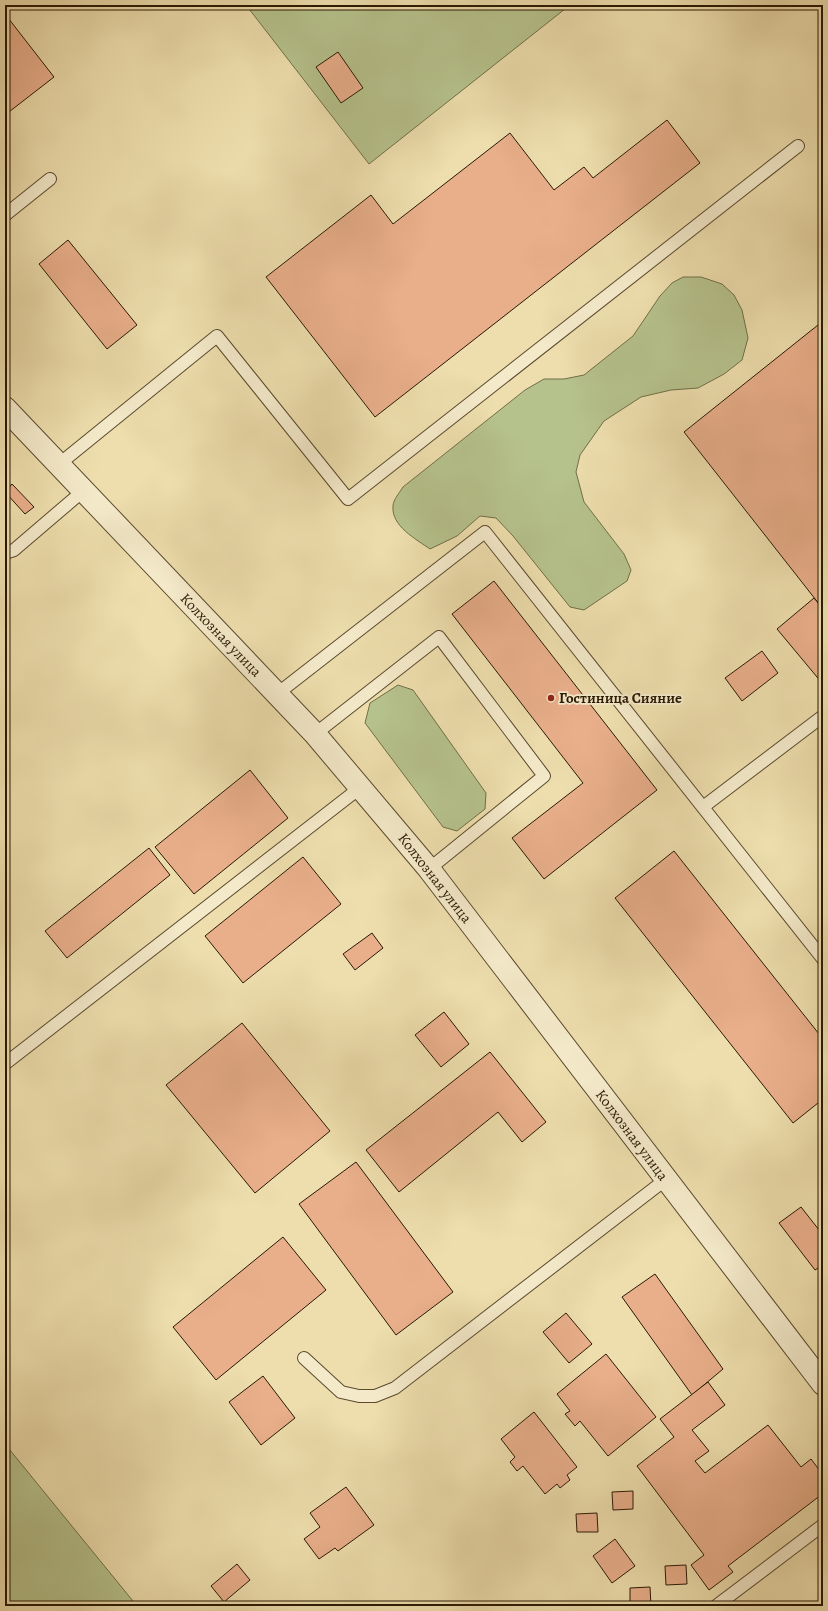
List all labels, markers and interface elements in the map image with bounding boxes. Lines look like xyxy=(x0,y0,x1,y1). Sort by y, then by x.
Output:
street label: Колхозная улица xyxy=(176,589,266,681)
place label: Гостиница Сияние xyxy=(559,688,682,708)
marker: Гостиница Сияние xyxy=(546,693,556,703)
street label: Колхозная улица xyxy=(393,829,477,927)
street label: Колхозная улица xyxy=(591,1085,673,1185)

